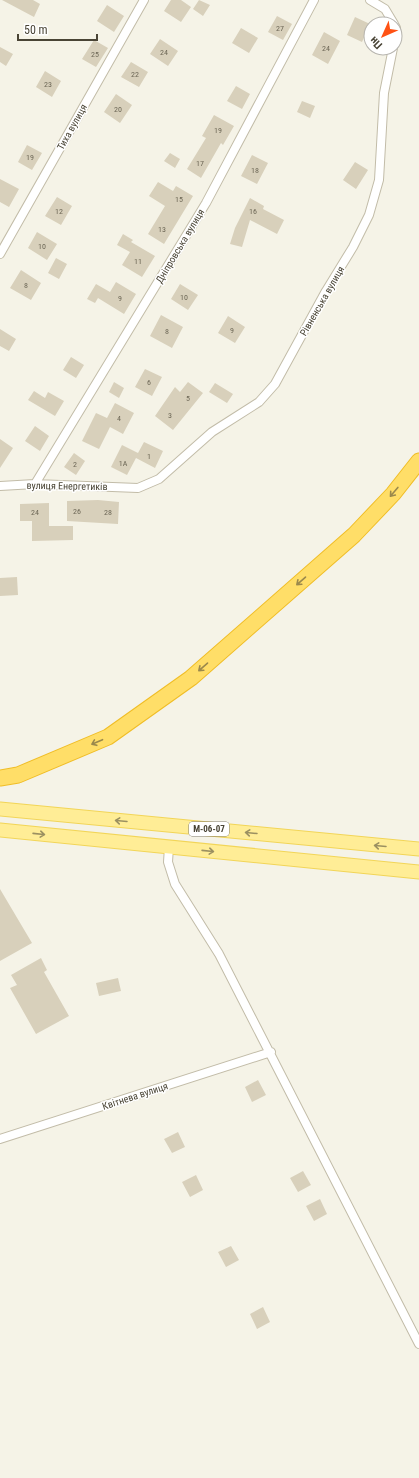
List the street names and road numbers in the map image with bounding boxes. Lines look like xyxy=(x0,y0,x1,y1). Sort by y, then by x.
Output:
street label: Тиха вулиця xyxy=(55,102,89,152)
street label: Дніпровська вулиця xyxy=(153,207,207,285)
street label: Рівненська вулиця xyxy=(298,264,346,338)
street label: вулиця Енергетиків xyxy=(26,480,108,492)
road number: М-06-07 xyxy=(189,822,229,836)
street label: Квітнева вулиця xyxy=(101,1080,169,1112)

